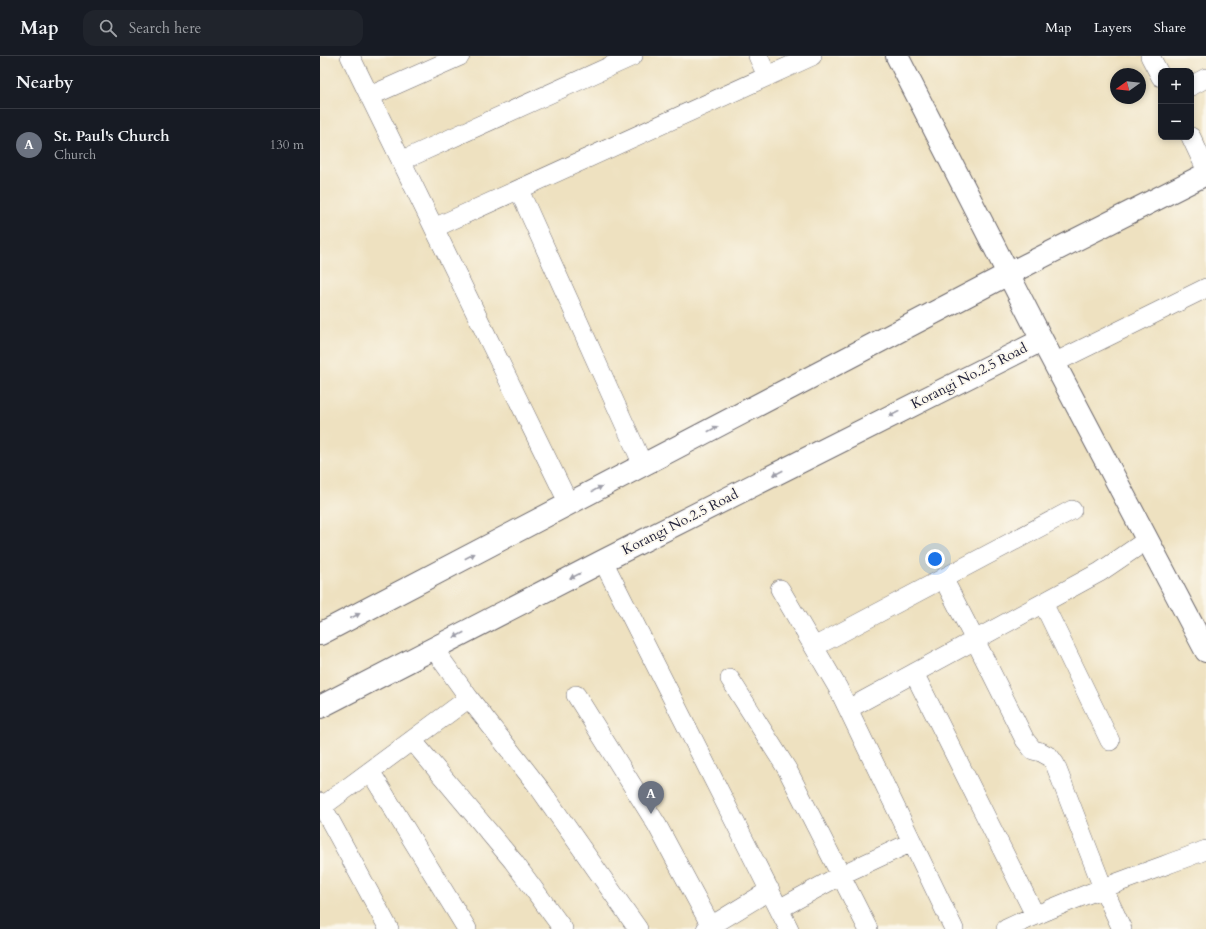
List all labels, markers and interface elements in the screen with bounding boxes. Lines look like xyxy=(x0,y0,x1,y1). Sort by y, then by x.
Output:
search box xyxy=(83,10,363,46)
text: Map xyxy=(20,15,59,41)
icon: search xyxy=(97,17,119,39)
text: Search here xyxy=(129,18,201,38)
text: Map xyxy=(1045,18,1072,37)
text: Layers xyxy=(1094,18,1132,37)
text: Share xyxy=(1154,18,1186,37)
north arrow xyxy=(1110,68,1146,104)
map controls xyxy=(1158,68,1194,140)
button: + xyxy=(1158,68,1194,104)
text: Nearby xyxy=(16,71,73,94)
button: − xyxy=(1158,104,1194,140)
text: St. Paul's Church xyxy=(54,126,170,146)
text: A xyxy=(24,136,34,154)
text: 130 m xyxy=(270,136,304,154)
text: Church xyxy=(54,146,96,164)
street label: Korangi No.2.5 Road xyxy=(908,338,1031,414)
one-way arrow xyxy=(889,411,900,417)
one-way arrow xyxy=(707,426,718,432)
one-way arrow xyxy=(773,469,784,476)
street label: Korangi No.2.5 Road xyxy=(619,484,742,560)
one-way arrow xyxy=(592,486,603,493)
your location xyxy=(925,549,945,569)
one-way arrow xyxy=(464,553,476,559)
one-way arrow xyxy=(569,572,581,579)
one-way arrow xyxy=(349,613,360,619)
one-way arrow xyxy=(454,632,465,638)
pin: A xyxy=(638,781,664,814)

